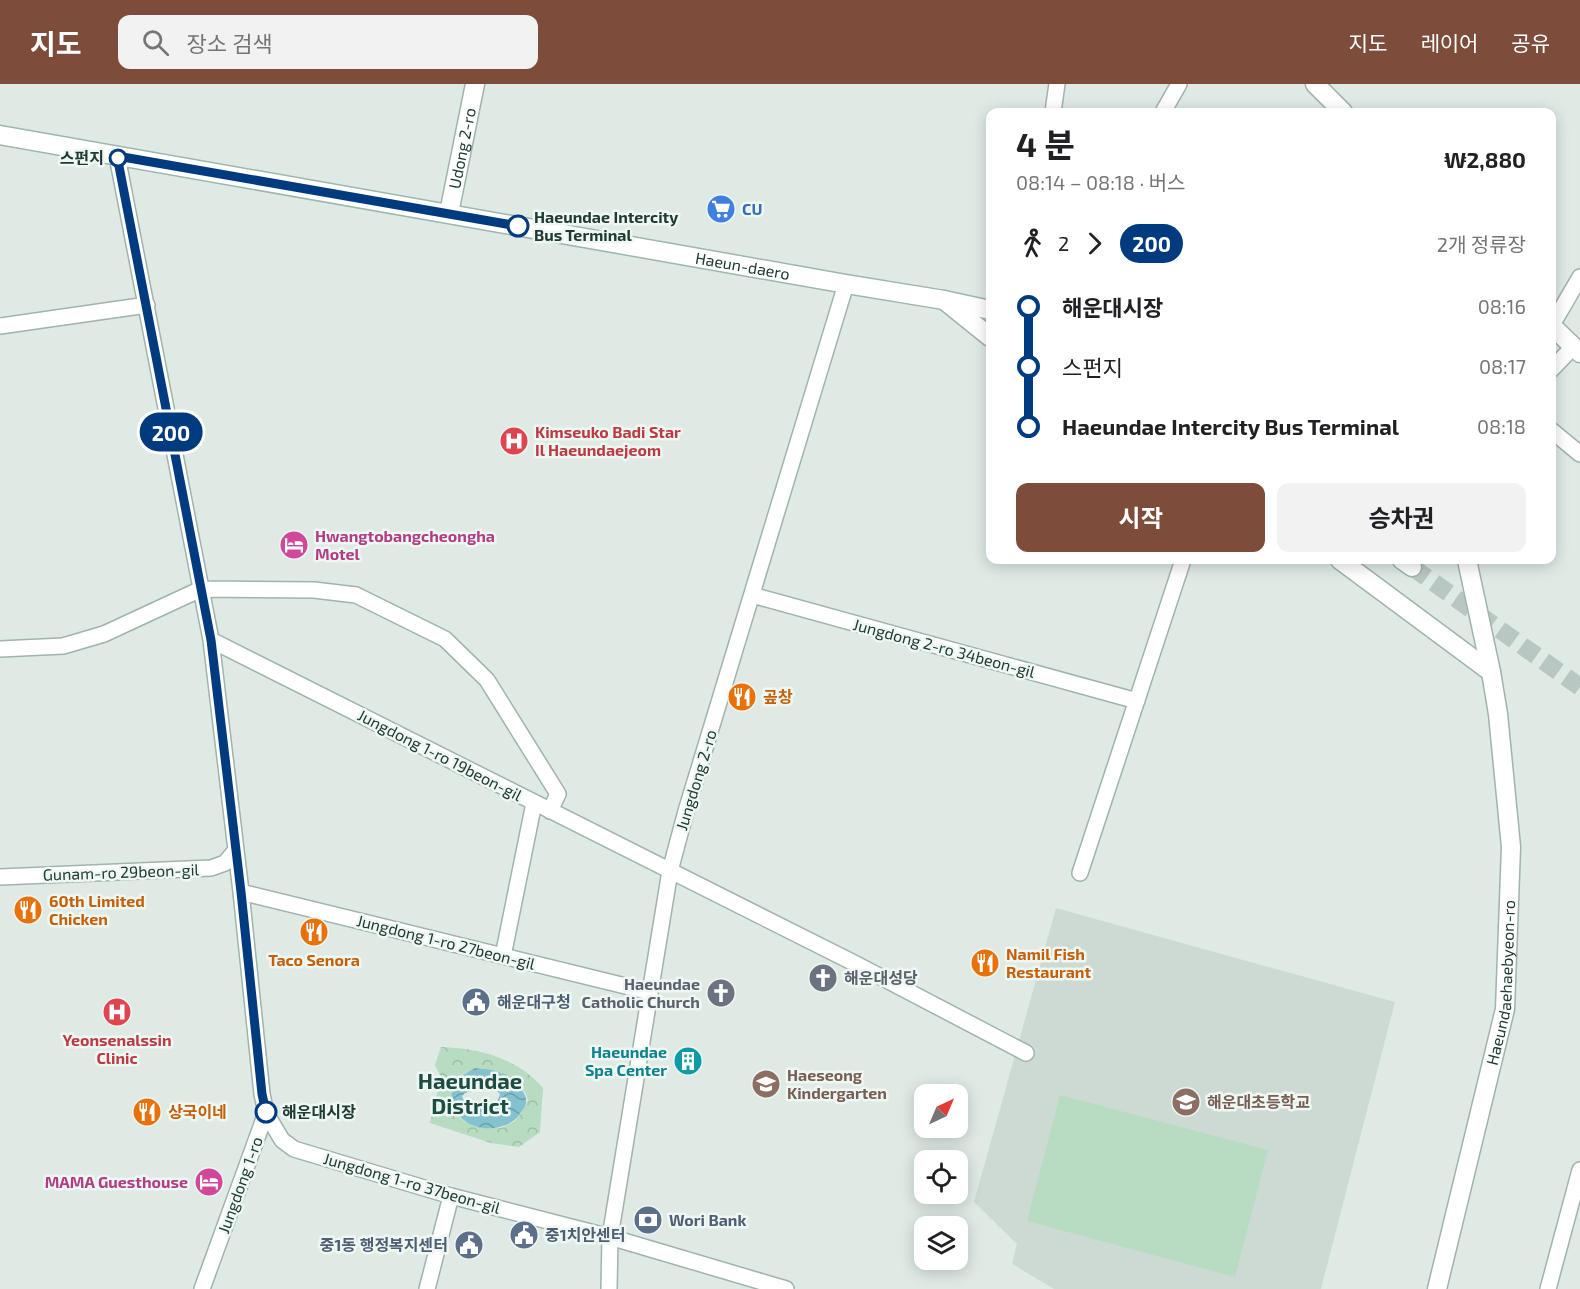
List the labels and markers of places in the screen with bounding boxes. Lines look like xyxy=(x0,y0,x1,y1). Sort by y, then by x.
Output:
place label: 스펀지 xyxy=(60,148,104,167)
marker: 스펀지 xyxy=(109,149,127,167)
supermarket icon: CU xyxy=(705,193,737,225)
place label: CU xyxy=(742,199,762,218)
place label: Haeundae Intercity Bus Terminal xyxy=(534,207,678,244)
marker: Haeundae Intercity Bus Terminal xyxy=(507,215,529,237)
place label: Kimseuko Badi Star Il Haeundaejeom xyxy=(535,422,681,459)
hospital icon: Kimseuko Badi Star Il Haeundaejeom xyxy=(498,425,530,457)
place label: Hwangtobangcheongha Motel xyxy=(315,526,495,563)
hotel icon: Hwangtobangcheongha Motel xyxy=(278,529,310,561)
restaurant icon: 곺창 xyxy=(726,681,758,713)
place label: 곺창 xyxy=(763,687,793,706)
place label: 60th Limited Chicken xyxy=(49,891,145,928)
restaurant icon: 60th Limited Chicken xyxy=(12,894,44,926)
restaurant icon: Taco Senora xyxy=(298,916,330,948)
place label: Namil Fish Restaurant xyxy=(1006,944,1091,981)
restaurant icon: Namil Fish Restaurant xyxy=(969,947,1001,979)
place label: Taco Senora xyxy=(268,950,360,969)
church icon: 해운대성당 xyxy=(807,962,839,994)
place label: 해운대성당 xyxy=(844,968,918,987)
place label: Haeundae Catholic Church xyxy=(582,974,700,1011)
church icon: Haeundae Catholic Church xyxy=(705,977,737,1009)
public building icon: 해운대구청 xyxy=(460,986,492,1018)
place label: 해운대구청 xyxy=(497,992,571,1011)
hospital icon: Yeonsenalssin Clinic xyxy=(101,996,133,1028)
place label: Yeonsenalssin Clinic xyxy=(62,1030,172,1067)
place label: Haeundae Spa Center xyxy=(585,1042,667,1079)
building icon: Haeundae Spa Center xyxy=(672,1045,704,1077)
place label: Haeseong Kindergarten xyxy=(787,1065,887,1102)
school or university icon: Haeseong Kindergarten xyxy=(750,1068,782,1100)
school or university icon: 해운대초등학교 xyxy=(1170,1086,1202,1118)
place label: 해운대초등학교 xyxy=(1207,1092,1310,1111)
restaurant icon: 상국이네 xyxy=(131,1096,163,1128)
marker: 해운대시장 xyxy=(255,1101,277,1123)
place label: 상국이네 xyxy=(168,1102,227,1121)
place label: 해운대시장 xyxy=(282,1102,356,1121)
hotel icon: MAMA Guesthouse xyxy=(193,1166,225,1198)
place label: MAMA Guesthouse xyxy=(45,1172,188,1191)
bank icon: Wori Bank xyxy=(632,1204,664,1236)
place label: Wori Bank xyxy=(669,1210,746,1229)
public building icon: 중1치안센터 xyxy=(508,1219,540,1251)
place label: 중1치안센터 xyxy=(545,1225,626,1244)
public building icon: 중1동 행정복지센터 xyxy=(453,1229,485,1261)
place label: 중1동 행정복지센터 xyxy=(320,1235,448,1254)

